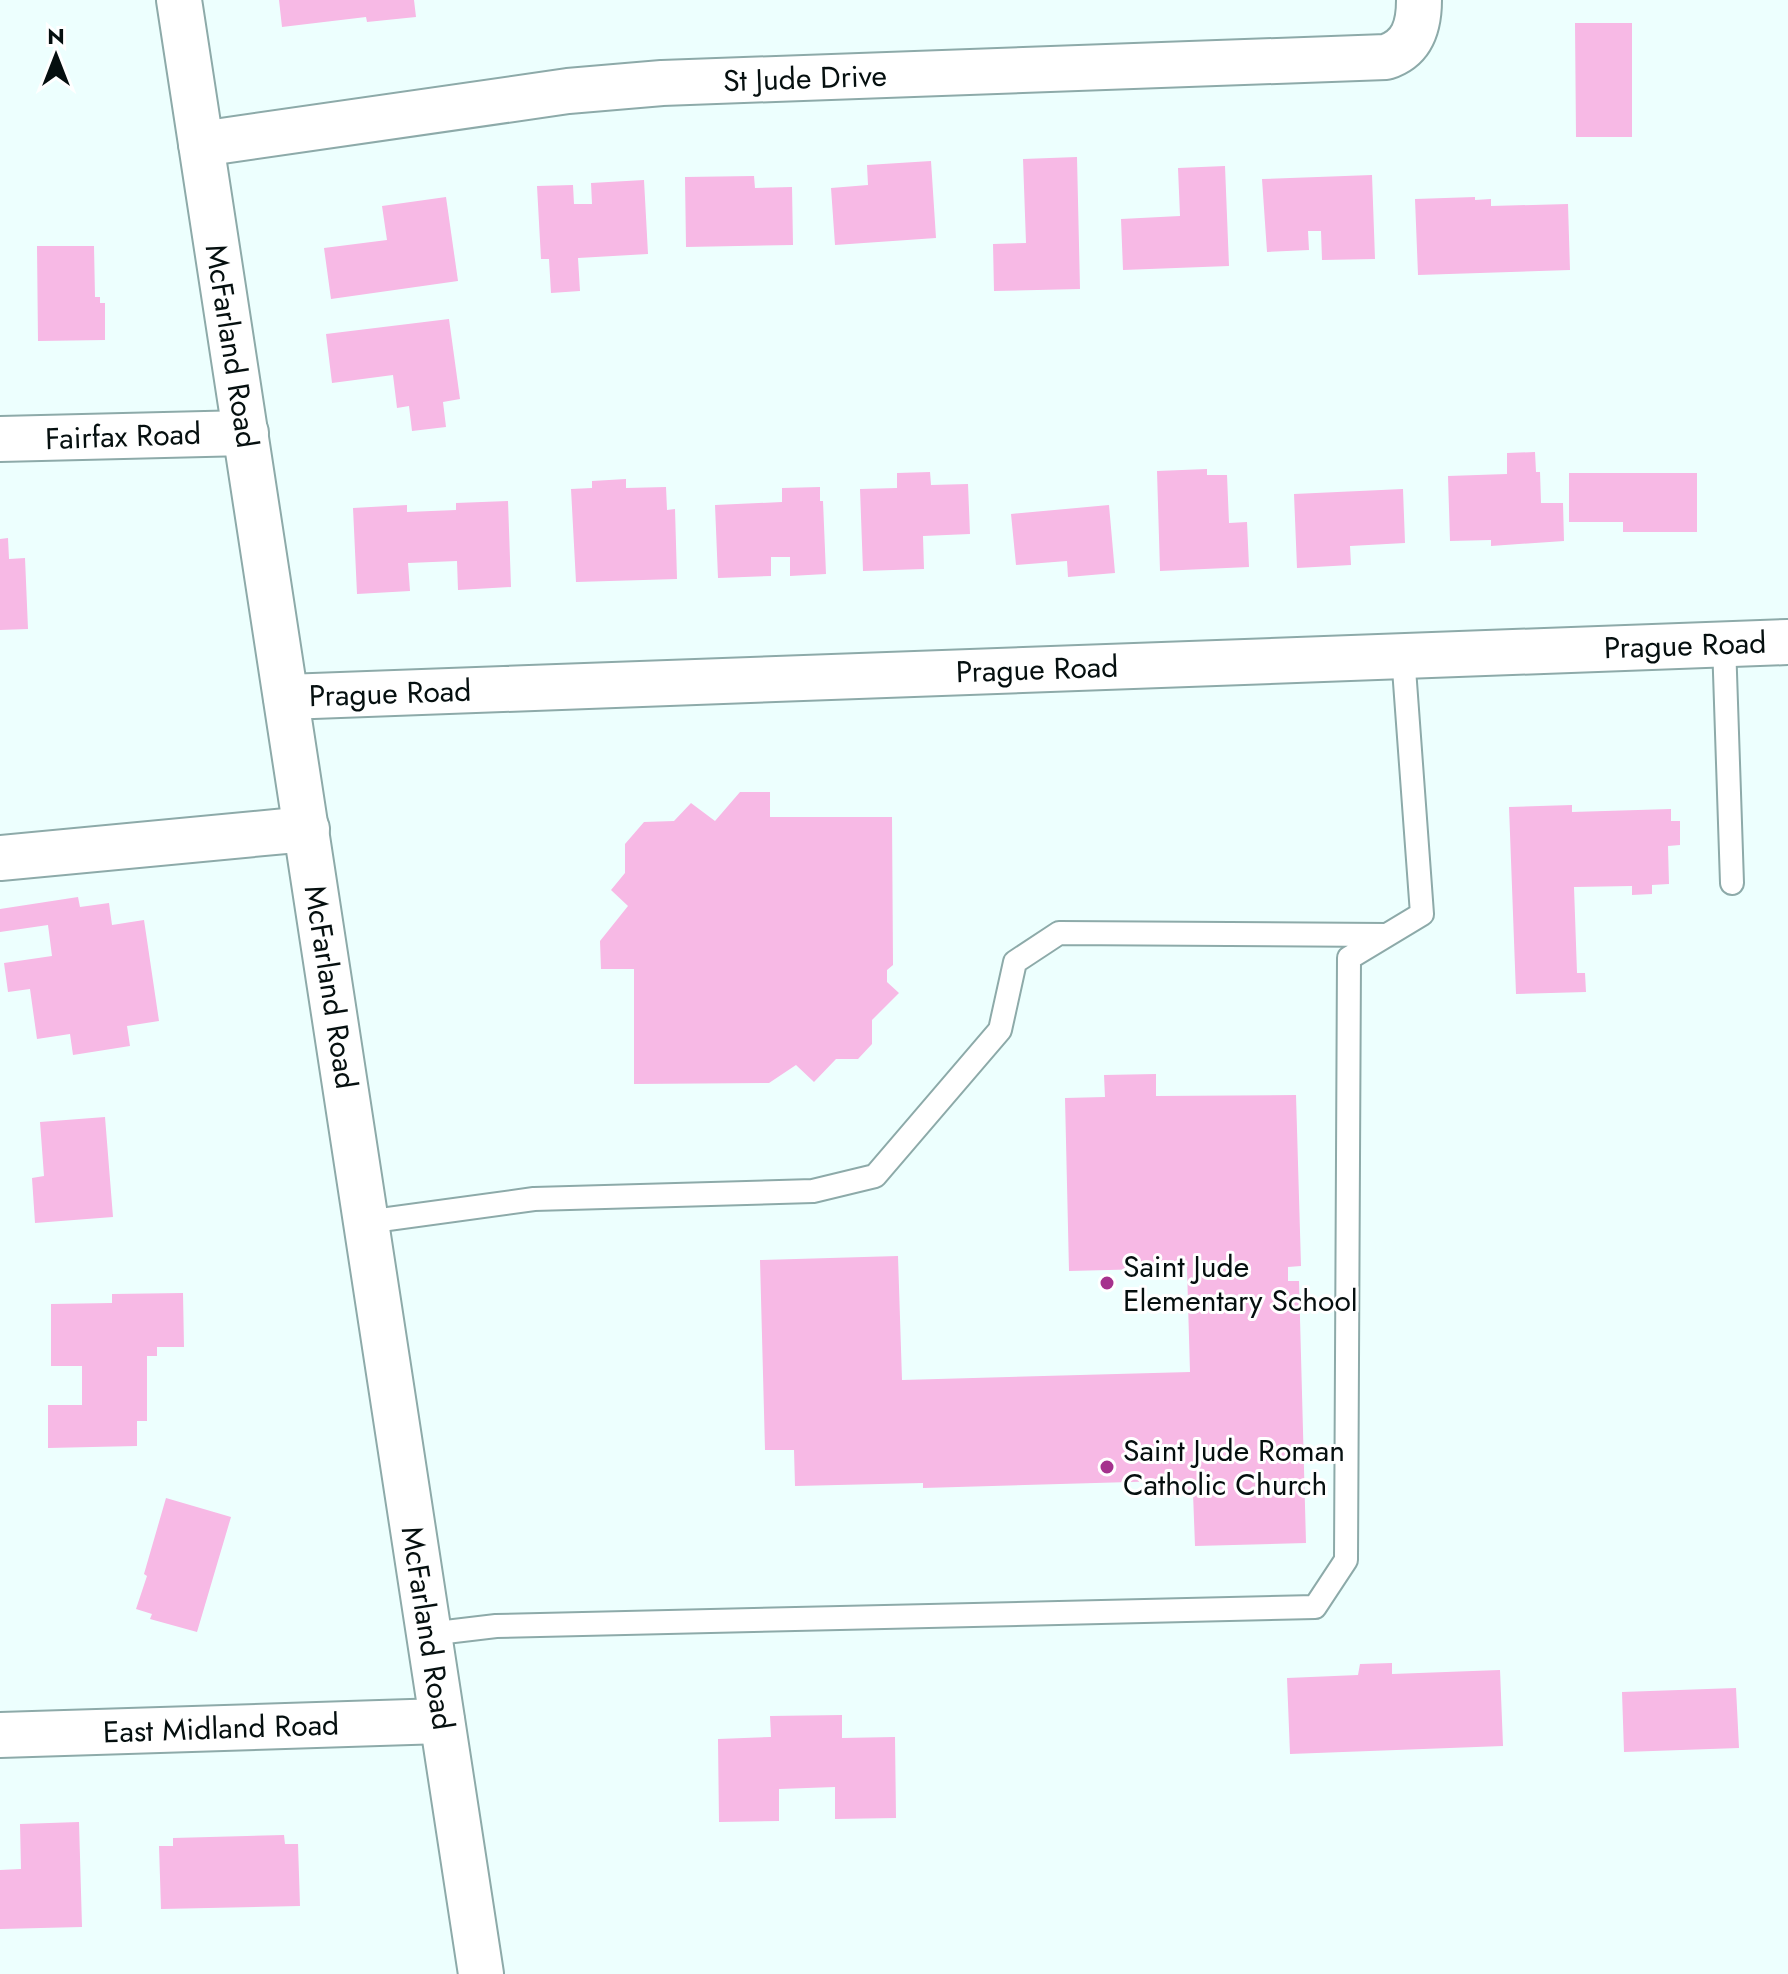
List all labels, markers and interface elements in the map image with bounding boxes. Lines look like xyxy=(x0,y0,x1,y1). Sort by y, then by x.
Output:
north arrow xyxy=(16,16,96,96)
text: N xyxy=(47,20,65,52)
street label: St Jude Drive xyxy=(722,54,888,102)
street label: McFarland Road xyxy=(195,241,269,451)
street label: Fairfax Road xyxy=(44,412,202,460)
street label: Prague Road xyxy=(1603,621,1767,669)
street label: Prague Road xyxy=(955,645,1119,693)
street label: Prague Road xyxy=(308,669,472,717)
street label: McFarland Road xyxy=(294,882,368,1092)
place label: Saint Jude Elementary School xyxy=(1123,1245,1358,1322)
marker: Saint Jude Elementary School xyxy=(1098,1274,1116,1292)
place label: Saint Jude Roman Catholic Church xyxy=(1123,1429,1345,1506)
marker: Saint Jude Roman Catholic Church xyxy=(1098,1458,1116,1476)
street label: McFarland Road xyxy=(391,1523,465,1733)
street label: East Midland Road xyxy=(102,1702,340,1754)

